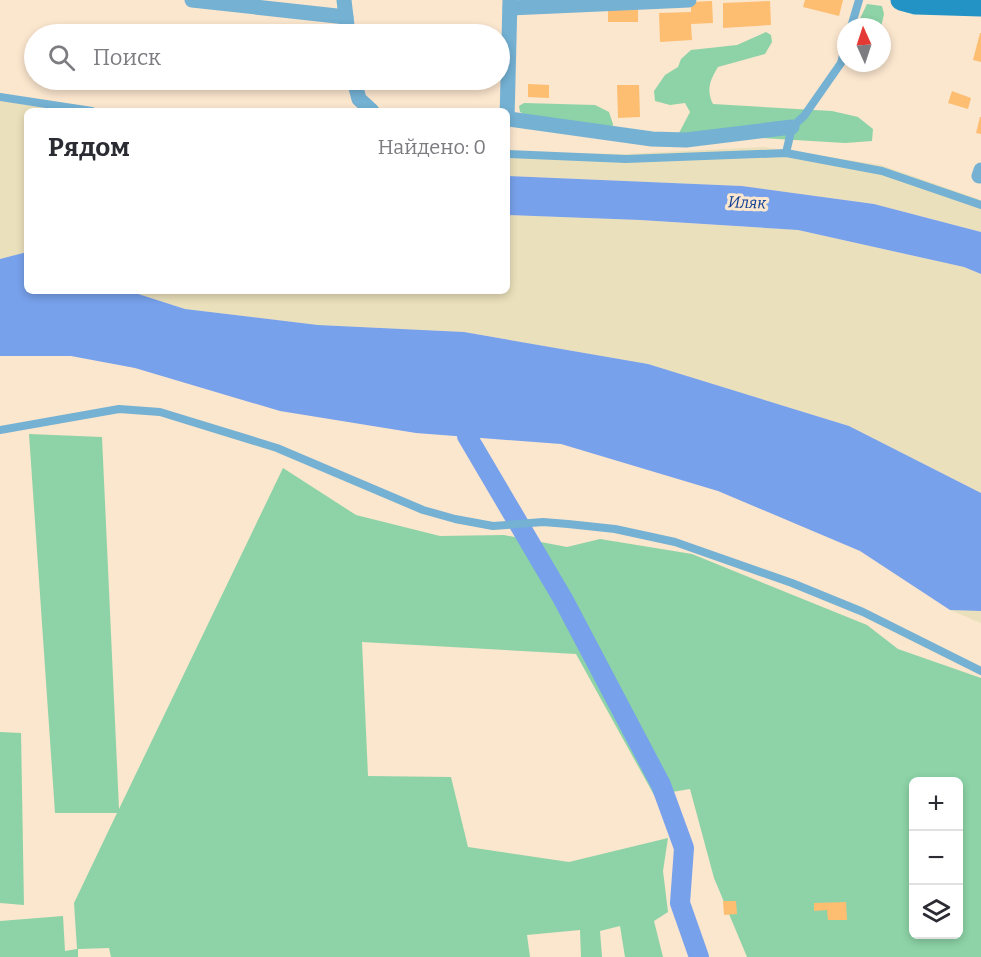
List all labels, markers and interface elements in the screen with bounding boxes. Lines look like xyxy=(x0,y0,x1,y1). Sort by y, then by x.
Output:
north arrow xyxy=(837,18,891,72)
search box xyxy=(24,24,510,90)
icon: search xyxy=(45,41,78,74)
text: Поиск xyxy=(93,44,161,71)
text: Рядом xyxy=(48,132,130,163)
text: Найдено: 0 xyxy=(378,135,486,159)
water label: Иляк xyxy=(727,192,768,213)
map controls xyxy=(909,777,963,939)
button: + xyxy=(909,777,963,831)
button: − xyxy=(909,831,963,885)
button: layers xyxy=(909,885,963,939)

